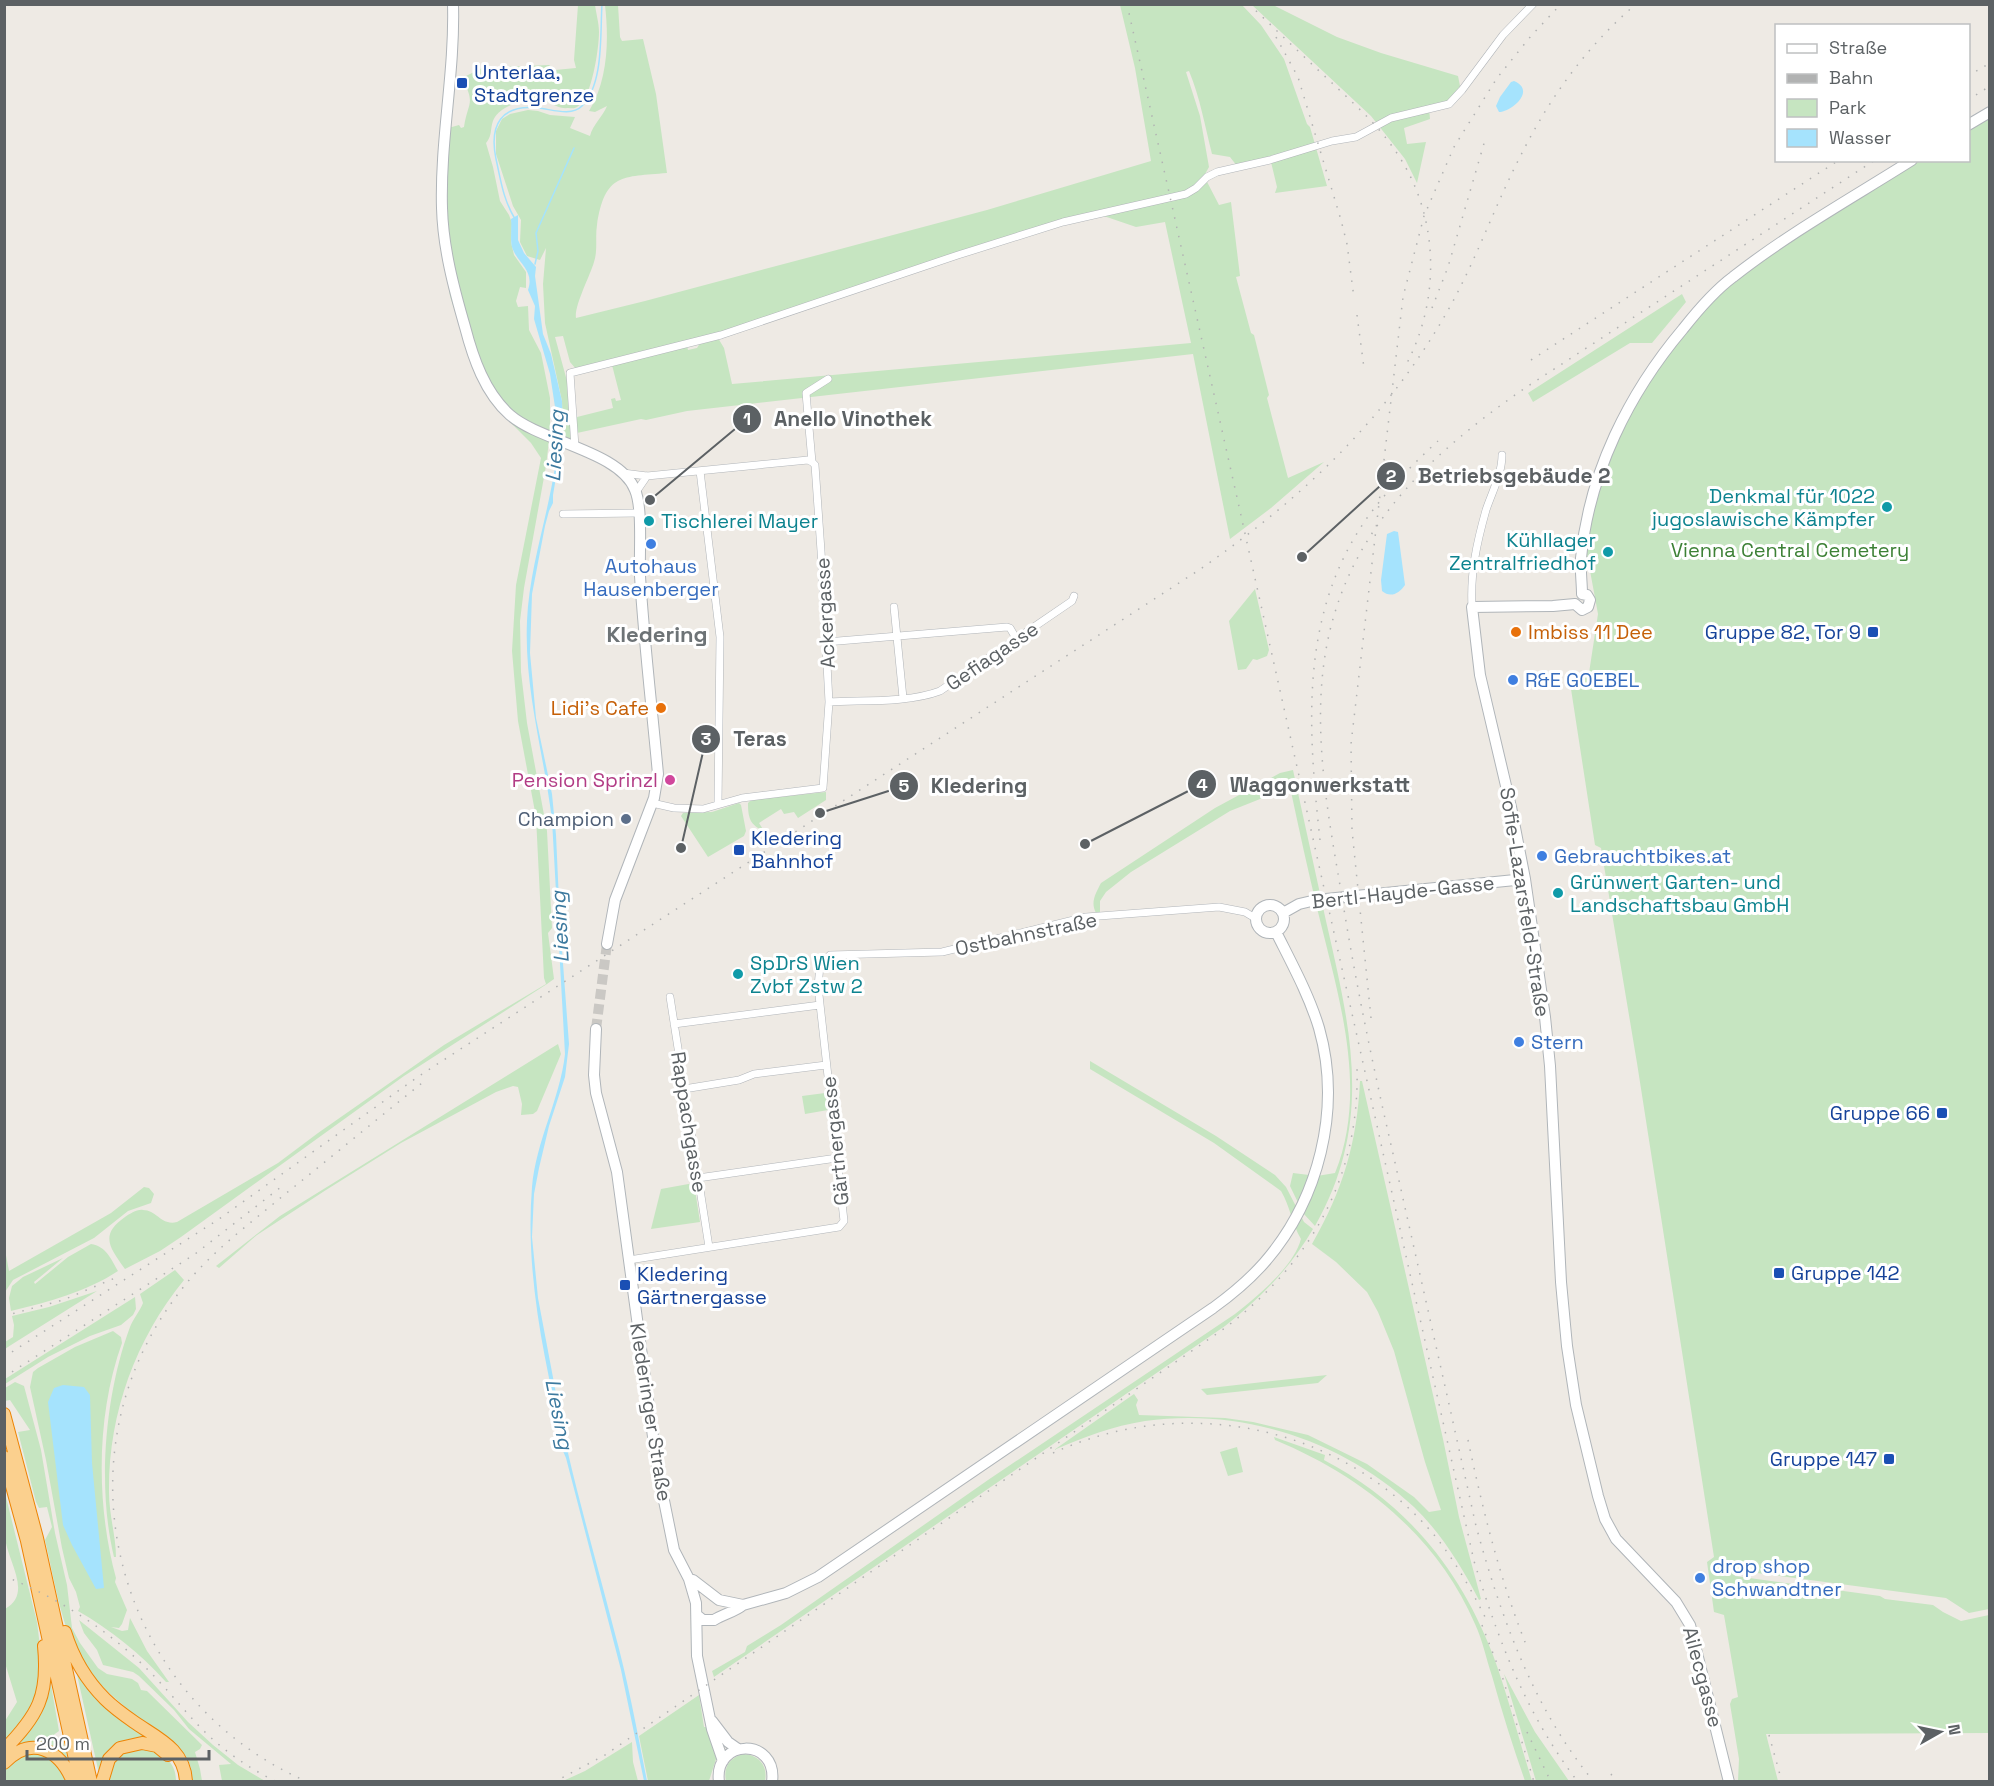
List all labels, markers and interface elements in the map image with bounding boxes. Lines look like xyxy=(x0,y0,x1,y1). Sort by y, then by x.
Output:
legend xyxy=(1775,24,1970,162)
text: Straße xyxy=(1829,36,1887,59)
place label: Unterlaa, Stadtgrenze xyxy=(474,59,594,108)
text: Bahn xyxy=(1829,66,1873,89)
marker: Unterlaa, Stadtgrenze xyxy=(455,76,469,90)
text: Park xyxy=(1829,96,1867,119)
text: Wasser xyxy=(1829,126,1891,149)
callout: Anello Vinothek xyxy=(732,400,944,439)
text: Anello Vinothek xyxy=(774,405,932,432)
text: 1 xyxy=(743,407,751,430)
water label: Liesing xyxy=(539,408,570,482)
callout: Betriebsgebäude 2 xyxy=(1376,456,1623,495)
text: Betriebsgebäude 2 xyxy=(1418,462,1610,489)
text: 2 xyxy=(1386,464,1397,487)
place label: Denkmal für 1022 jugoslawische Kämpfer xyxy=(1651,483,1875,532)
marker: Denkmal für 1022 jugoslawische Kämpfer xyxy=(1880,500,1894,514)
place label: Tischlerei Mayer xyxy=(661,508,818,534)
marker: Tischlerei Mayer xyxy=(642,514,656,528)
place label: Kühllager Zentralfriedhof xyxy=(1449,527,1596,576)
marker: Autohaus Hausenberger xyxy=(644,537,658,551)
park label: Vienna Central Cemetery xyxy=(1671,537,1909,563)
marker: Kühllager Zentralfriedhof xyxy=(1601,545,1615,559)
place label: Autohaus Hausenberger xyxy=(583,553,719,602)
street label: Ackergasse xyxy=(809,557,841,669)
street label: Gefiagasse xyxy=(941,615,1043,697)
place label: Imbiss 11 Dee xyxy=(1528,619,1653,645)
place label: Gruppe 82, Tor 9 xyxy=(1705,619,1861,645)
district label: Kledering xyxy=(606,620,708,648)
marker: Imbiss 11 Dee xyxy=(1509,625,1523,639)
marker: Gruppe 82, Tor 9 xyxy=(1866,625,1880,639)
place label: R&E GOEBEL xyxy=(1525,667,1639,693)
marker: R&E GOEBEL xyxy=(1506,673,1520,687)
place label: Lidi's Cafe xyxy=(551,695,649,721)
marker: Lidi's Cafe xyxy=(654,701,668,715)
callout: Teras xyxy=(691,719,799,758)
text: Teras xyxy=(733,725,787,752)
text: 3 xyxy=(701,727,712,750)
callout: Waggonwerkstatt xyxy=(1187,765,1422,804)
callout: Kledering xyxy=(889,766,1040,805)
place label: Pension Sprinzl xyxy=(512,767,658,793)
text: Waggonwerkstatt xyxy=(1230,771,1410,798)
text: Kledering xyxy=(931,772,1027,799)
marker: Pension Sprinzl xyxy=(663,773,677,787)
text: 4 xyxy=(1196,773,1208,796)
text: 5 xyxy=(899,774,910,797)
street label: Sofie-Lazarsfeld-Straße xyxy=(1494,785,1556,1019)
place label: Champion xyxy=(518,806,614,832)
marker: Champion xyxy=(619,812,633,826)
place label: Kledering Bahnhof xyxy=(751,825,842,874)
marker: Kledering Bahnhof xyxy=(732,843,746,857)
place label: Gebrauchtbikes.at xyxy=(1554,843,1731,869)
marker: Gebrauchtbikes.at xyxy=(1535,849,1549,863)
street label: Bertl-Hayde-Gasse xyxy=(1310,869,1496,915)
place label: Grünwert Garten- und Landschaftsbau GmbH xyxy=(1570,869,1789,918)
marker: Grünwert Garten- und Landschaftsbau GmbH xyxy=(1551,886,1565,900)
water label: Liesing xyxy=(544,889,575,963)
street label: Ostbahnstraße xyxy=(953,906,1099,962)
place label: SpDrS Wien Zvbf Zstw 2 xyxy=(750,950,863,999)
marker: SpDrS Wien Zvbf Zstw 2 xyxy=(731,967,745,981)
place label: Stern xyxy=(1531,1029,1584,1055)
marker: Stern xyxy=(1512,1035,1526,1049)
street label: Rappachgasse xyxy=(665,1050,713,1194)
street label: Gärtnergasse xyxy=(815,1075,855,1207)
place label: Gruppe 66 xyxy=(1830,1100,1930,1126)
marker: Gruppe 66 xyxy=(1935,1106,1949,1120)
place label: Gruppe 142 xyxy=(1791,1260,1900,1286)
place label: Kledering Gärtnergasse xyxy=(637,1261,767,1310)
marker: Gruppe 142 xyxy=(1772,1266,1786,1280)
marker: Kledering Gärtnergasse xyxy=(618,1278,632,1292)
street label: Klederinger Straße xyxy=(624,1321,678,1503)
water label: Liesing xyxy=(539,1376,580,1453)
place label: Gruppe 147 xyxy=(1770,1446,1877,1472)
marker: Gruppe 147 xyxy=(1882,1452,1896,1466)
place label: drop shop Schwandtner xyxy=(1712,1553,1842,1602)
marker: drop shop Schwandtner xyxy=(1693,1571,1707,1585)
street label: Ailecgasse xyxy=(1677,1624,1729,1730)
north arrow xyxy=(1910,1702,1970,1762)
scale bar xyxy=(27,1723,208,1761)
text: N xyxy=(1943,1723,1966,1737)
text: 200 m xyxy=(36,1732,90,1755)

